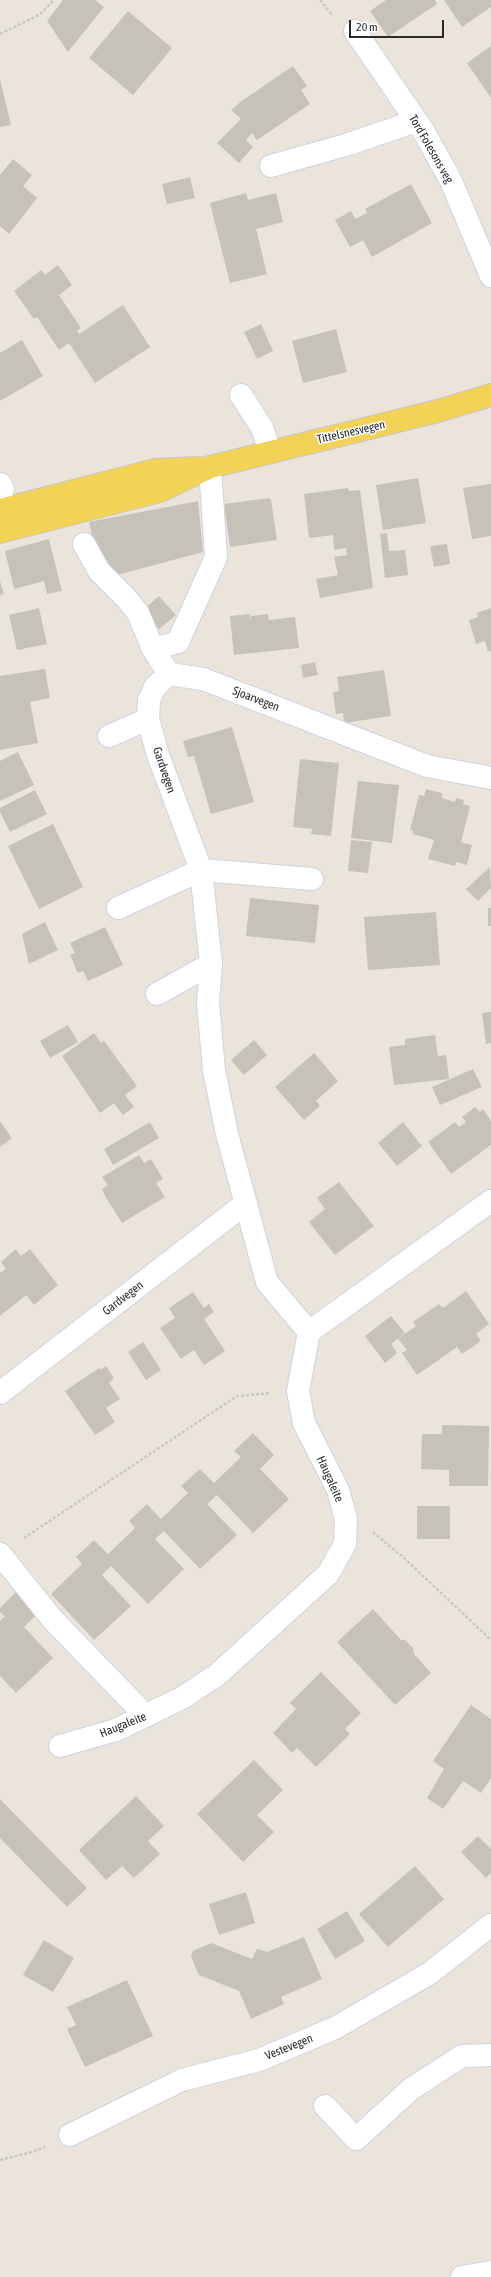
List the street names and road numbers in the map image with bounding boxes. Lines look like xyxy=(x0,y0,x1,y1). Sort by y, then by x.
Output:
street label: Tord Folesons veg xyxy=(406,112,456,186)
street label: Tittelsnesvegen xyxy=(316,417,386,447)
street label: Sjoarvegen xyxy=(231,683,281,715)
street label: Gardvegen xyxy=(149,745,179,795)
street label: Gardvegen xyxy=(100,1278,146,1318)
street label: Haugaleite xyxy=(313,1454,347,1504)
street label: Haugaleite xyxy=(98,1709,148,1741)
street label: Vestevegen xyxy=(263,2031,315,2063)

